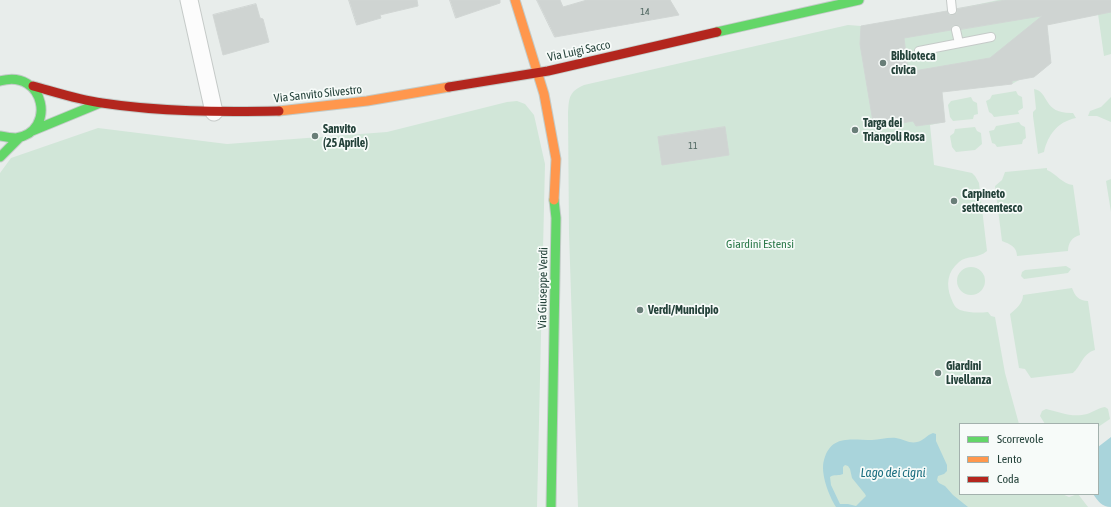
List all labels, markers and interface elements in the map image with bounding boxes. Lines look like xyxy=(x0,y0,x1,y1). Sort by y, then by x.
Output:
house number: 14 xyxy=(640,6,650,18)
street label: Via Luigi Sacco xyxy=(546,37,612,65)
place label: Biblioteca civica xyxy=(891,49,935,77)
marker: Biblioteca civica xyxy=(878,58,888,68)
street label: Via Sanvito Silvestro xyxy=(273,82,363,106)
place label: Targa dei Triangoli Rosa xyxy=(863,116,925,144)
place label: Sanvito (25 Aprile) xyxy=(323,122,368,150)
marker: Targa dei Triangoli Rosa xyxy=(850,125,860,135)
marker: Sanvito (25 Aprile) xyxy=(310,131,320,141)
house number: 11 xyxy=(688,140,698,152)
place label: Carpineto settecentesco xyxy=(962,187,1023,215)
marker: Carpineto settecentesco xyxy=(949,196,959,206)
park label: Giardini Estensi xyxy=(726,237,794,251)
street label: Via Giuseppe Verdi xyxy=(535,247,551,329)
place label: Verdi/Municipio xyxy=(648,303,719,317)
marker: Verdi/Municipio xyxy=(635,305,645,315)
place label: Giardini Livellanza xyxy=(946,359,991,387)
marker: Giardini Livellanza xyxy=(933,368,943,378)
legend xyxy=(959,423,1099,495)
text: Scorrevole xyxy=(997,432,1044,446)
text: Lento xyxy=(997,452,1022,466)
water label: Lago dei cigni xyxy=(861,465,925,481)
text: Coda xyxy=(997,472,1019,486)

